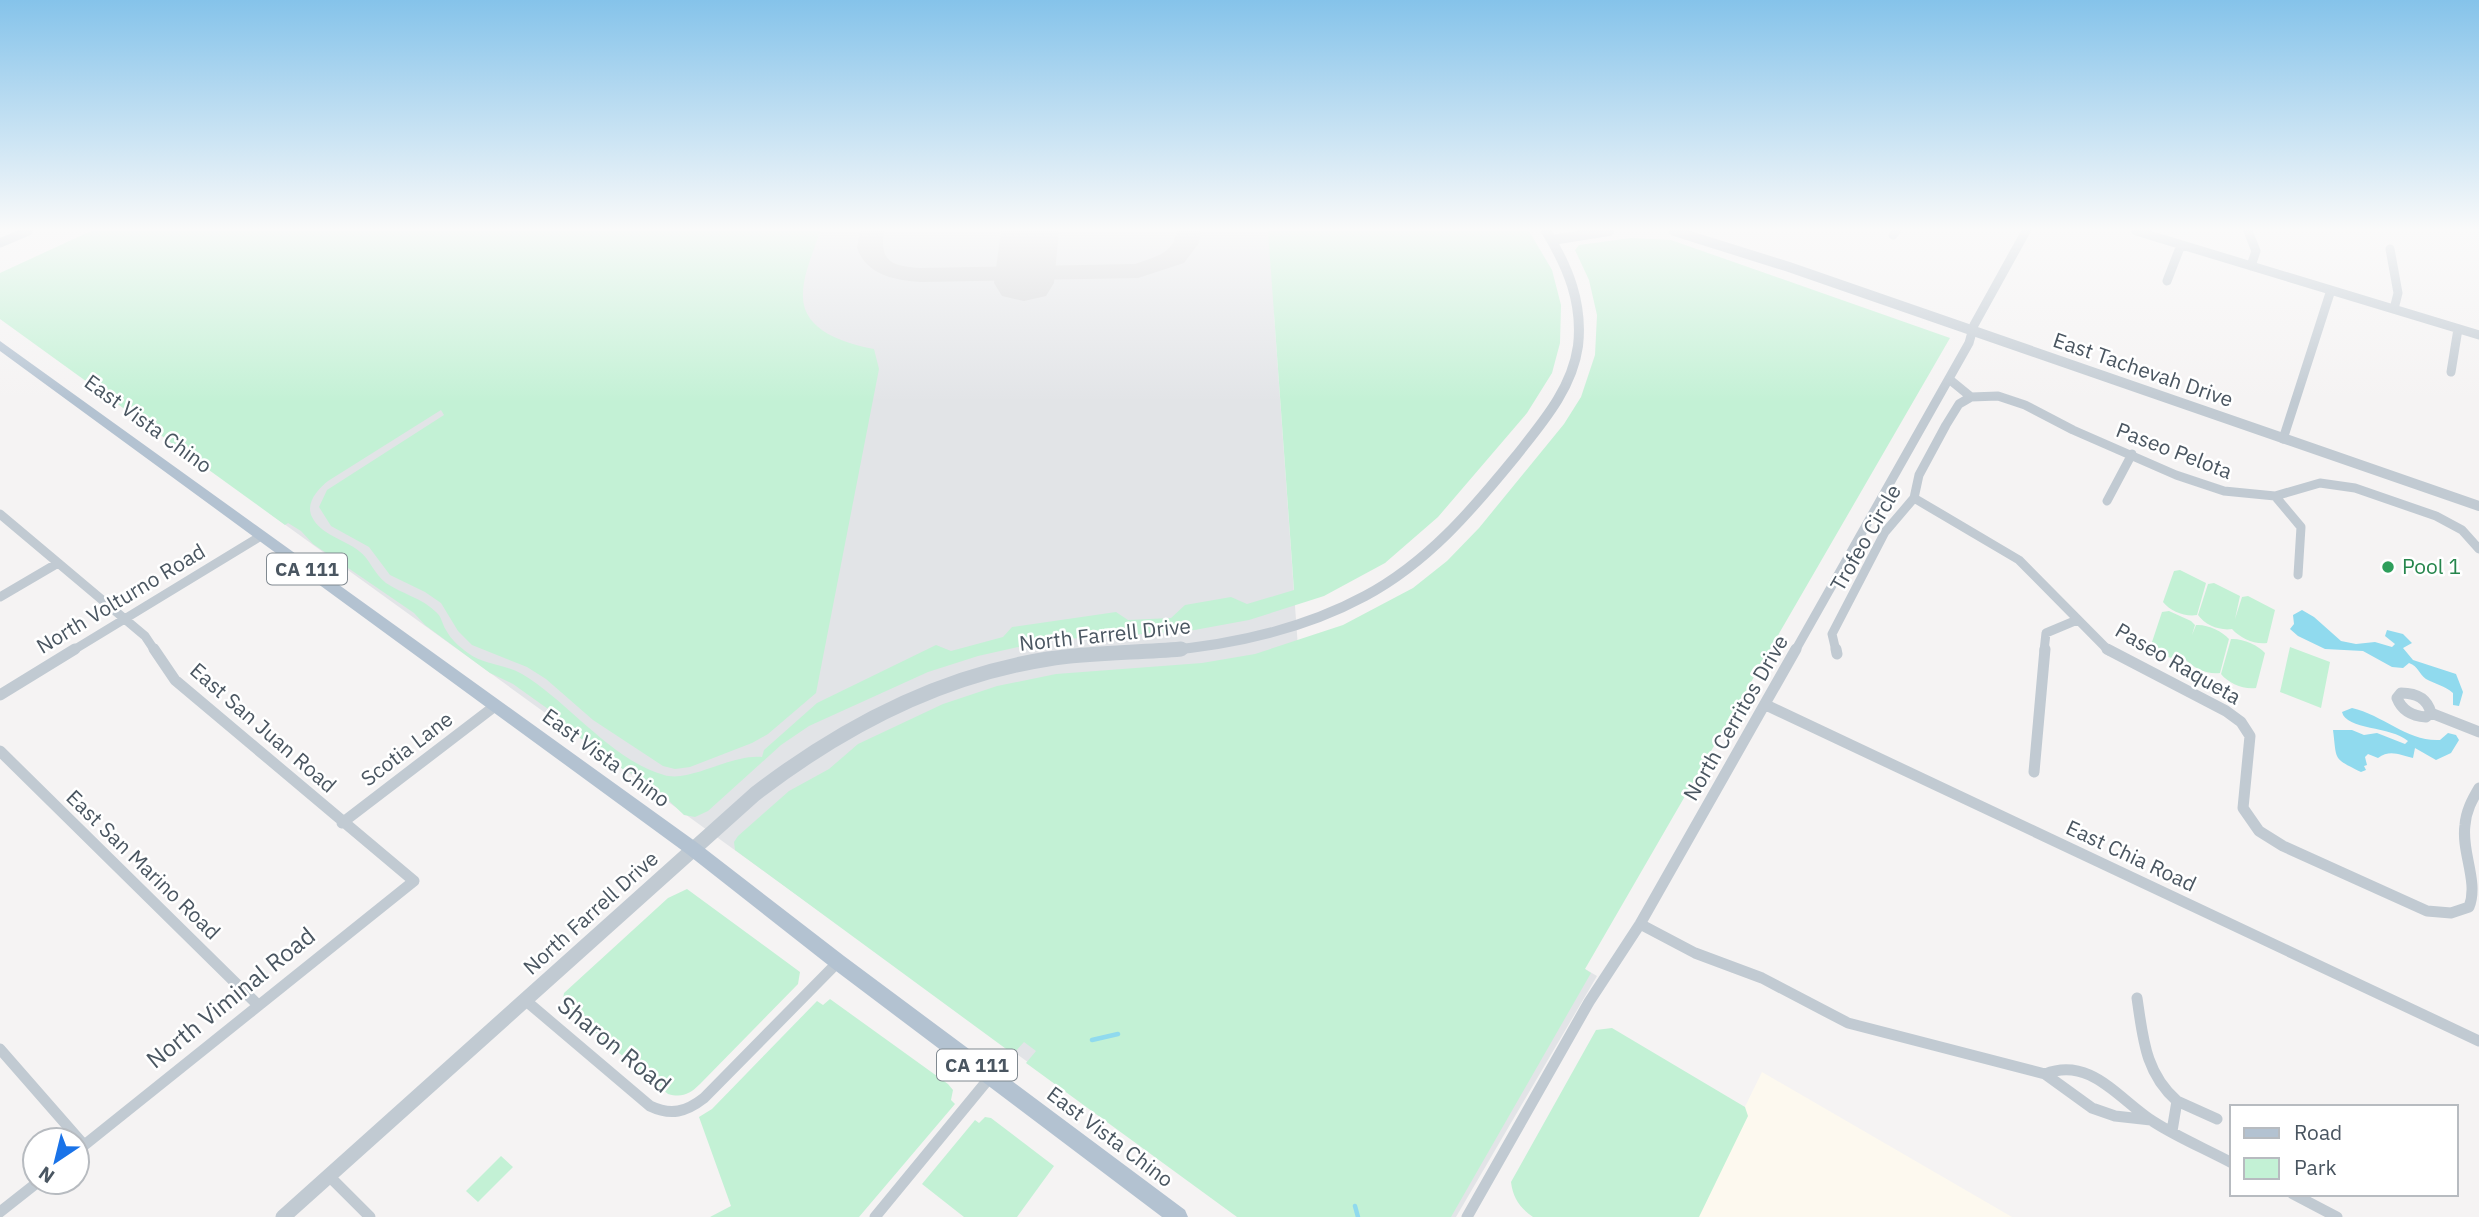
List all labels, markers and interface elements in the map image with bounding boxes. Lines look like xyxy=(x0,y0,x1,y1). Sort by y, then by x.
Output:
street label: East Tachevah Drive xyxy=(2050,325,2237,413)
street label: East Vista Chino xyxy=(79,367,218,479)
street label: Paseo Pelota xyxy=(2112,415,2236,485)
street label: Trofeo Circle xyxy=(1823,479,1907,596)
street label: North Volturno Road xyxy=(31,537,210,660)
place label: Pool 1 xyxy=(2402,552,2461,580)
road number: CA 111 xyxy=(267,554,347,584)
marker: Pool 1 xyxy=(2380,559,2396,575)
street label: North Farrell Drive xyxy=(1018,611,1192,657)
street label: Paseo Raqueta xyxy=(2110,616,2247,710)
street label: North Cerritos Drive xyxy=(1676,630,1794,805)
street label: East San Juan Road xyxy=(185,656,343,799)
street label: East Vista Chino xyxy=(537,701,676,813)
street label: Scotia Lane xyxy=(355,704,458,792)
street label: East San Marino Road xyxy=(60,783,227,945)
street label: East Chia Road xyxy=(2062,813,2201,897)
street label: North Farrell Drive xyxy=(517,844,664,980)
street label: North Viminal Road xyxy=(139,919,321,1075)
street label: Sharon Road xyxy=(551,989,678,1100)
road number: CA 111 xyxy=(937,1050,1017,1080)
street label: East Vista Chino xyxy=(1042,1079,1179,1193)
legend xyxy=(2230,1105,2458,1196)
text: Road xyxy=(2294,1118,2342,1146)
north arrow xyxy=(21,1126,91,1196)
text: Park xyxy=(2294,1153,2337,1181)
text: N xyxy=(34,1161,59,1189)

